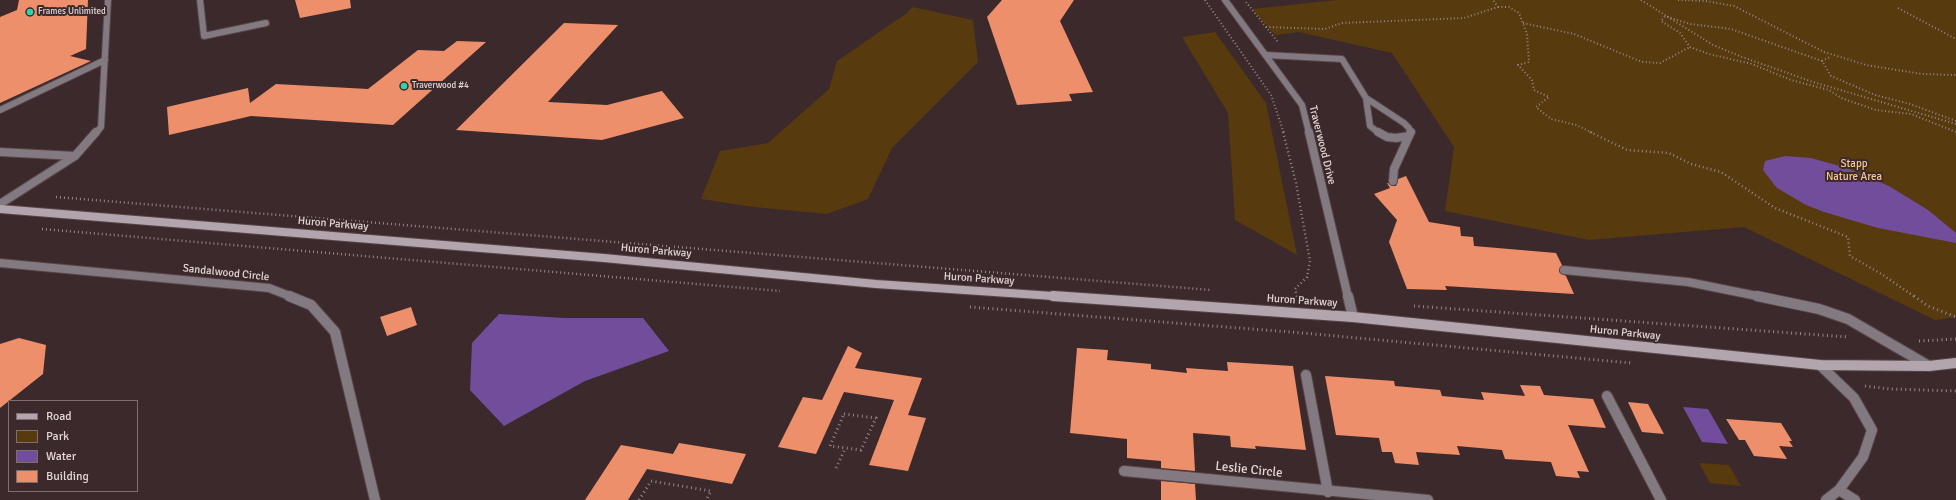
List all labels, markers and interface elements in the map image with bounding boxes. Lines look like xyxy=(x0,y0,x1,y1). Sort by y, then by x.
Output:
marker: Frames Unlimited xyxy=(25,7,35,17)
place label: Frames Unlimited xyxy=(38,7,106,17)
marker: Traverwood #4 xyxy=(399,81,409,91)
place label: Traverwood #4 xyxy=(412,81,469,91)
street label: Traverwood Drive xyxy=(1306,104,1338,186)
park label: Stapp Nature Area xyxy=(1826,157,1882,183)
street label: Huron Parkway xyxy=(297,214,369,234)
street label: Huron Parkway xyxy=(620,241,692,261)
street label: Sandalwood Circle xyxy=(182,262,270,284)
street label: Huron Parkway xyxy=(943,270,1015,288)
street label: Huron Parkway xyxy=(1266,292,1338,310)
street label: Huron Parkway xyxy=(1589,323,1661,343)
legend xyxy=(8,400,138,492)
text: Road xyxy=(46,409,72,424)
text: Park xyxy=(46,429,69,444)
text: Water xyxy=(46,449,76,464)
street label: Leslie Circle xyxy=(1215,459,1283,481)
text: Building xyxy=(46,469,89,484)

